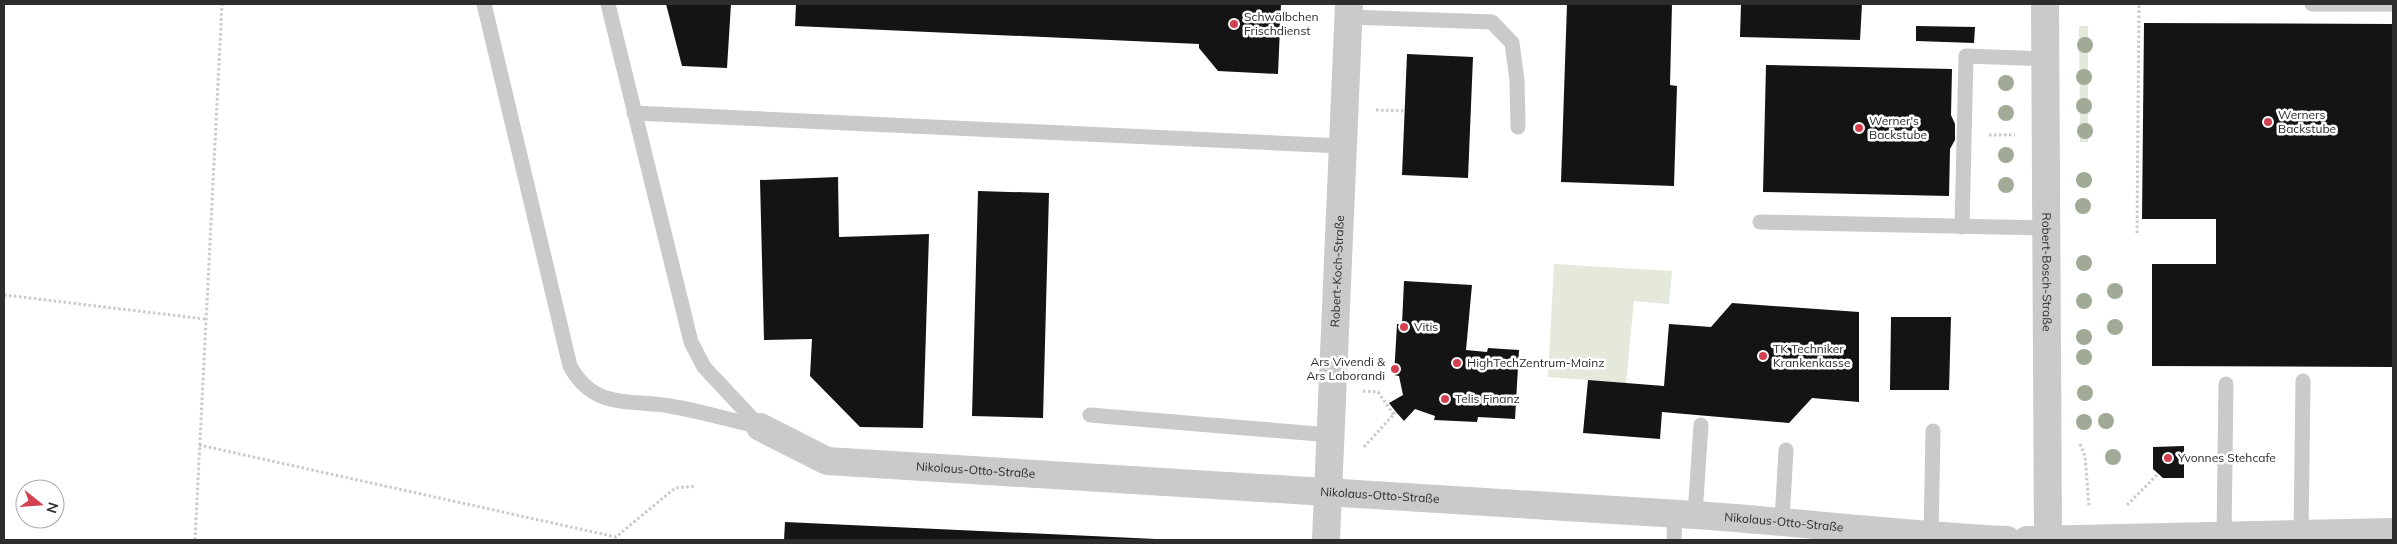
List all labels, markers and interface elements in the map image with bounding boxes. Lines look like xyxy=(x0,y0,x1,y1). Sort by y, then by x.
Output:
place label: Schwälbchen Frischdienst xyxy=(1244,9,1319,38)
marker: Schwälbchen Frischdienst xyxy=(1228,18,1240,30)
place label: Werners Backstube xyxy=(2278,107,2336,136)
place label: Werner's Backstube xyxy=(1869,113,1927,142)
marker: Werners Backstube xyxy=(2262,116,2274,128)
marker: Werner's Backstube xyxy=(1853,122,1865,134)
street label: Robert-Bosch-Straße xyxy=(2039,213,2055,331)
street label: Robert-Koch-Straße xyxy=(1327,215,1347,328)
place label: Vitis xyxy=(1414,319,1438,334)
marker: Vitis xyxy=(1398,321,1410,333)
place label: TK Techniker Krankenkasse xyxy=(1773,341,1850,370)
marker: TK Techniker Krankenkasse xyxy=(1757,350,1769,362)
place label: Ars Vivendi & Ars Laborandi xyxy=(1306,354,1386,383)
place label: HighTechZentrum-Mainz xyxy=(1467,355,1604,370)
marker: HighTechZentrum-Mainz xyxy=(1451,357,1463,369)
marker: Ars Vivendi & Ars Laborandi xyxy=(1389,363,1401,375)
place label: Telis Finanz xyxy=(1455,391,1520,406)
marker: Telis Finanz xyxy=(1439,393,1451,405)
place label: Yvonnes Stehcafe xyxy=(2177,450,2276,465)
marker: Yvonnes Stehcafe xyxy=(2162,452,2174,464)
street label: Nikolaus-Otto-Straße xyxy=(915,459,1036,481)
north arrow xyxy=(15,479,65,529)
street label: Nikolaus-Otto-Straße xyxy=(1320,484,1440,506)
text: N xyxy=(42,500,63,515)
street label: Nikolaus-Otto-Straße xyxy=(1724,509,1844,535)

